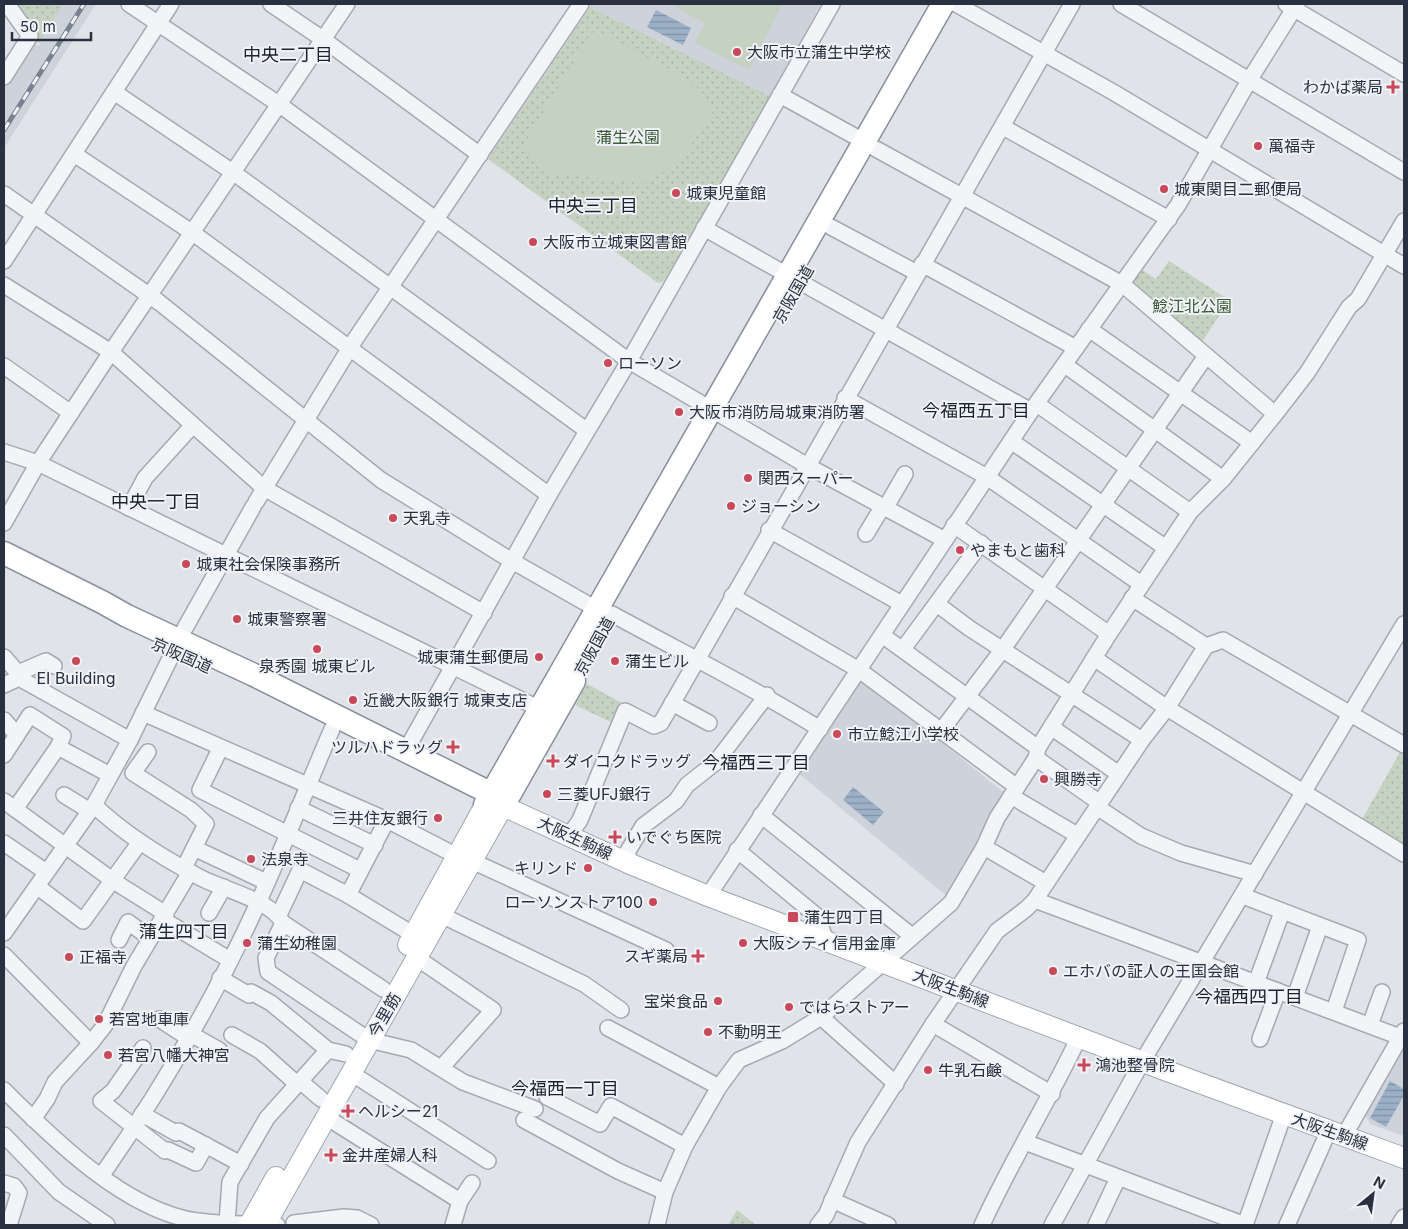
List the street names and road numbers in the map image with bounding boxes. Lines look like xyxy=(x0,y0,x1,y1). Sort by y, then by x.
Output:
street label: 京阪国道 xyxy=(768,261,818,327)
street label: 京阪国道 xyxy=(570,613,618,679)
street label: 京阪国道 xyxy=(149,633,215,677)
street label: 大阪生駒線 xyxy=(535,812,615,864)
street label: 大阪生駒線 xyxy=(910,964,992,1012)
street label: 今里筋 xyxy=(363,989,405,1041)
street label: 大阪生駒線 xyxy=(1289,1108,1371,1154)

